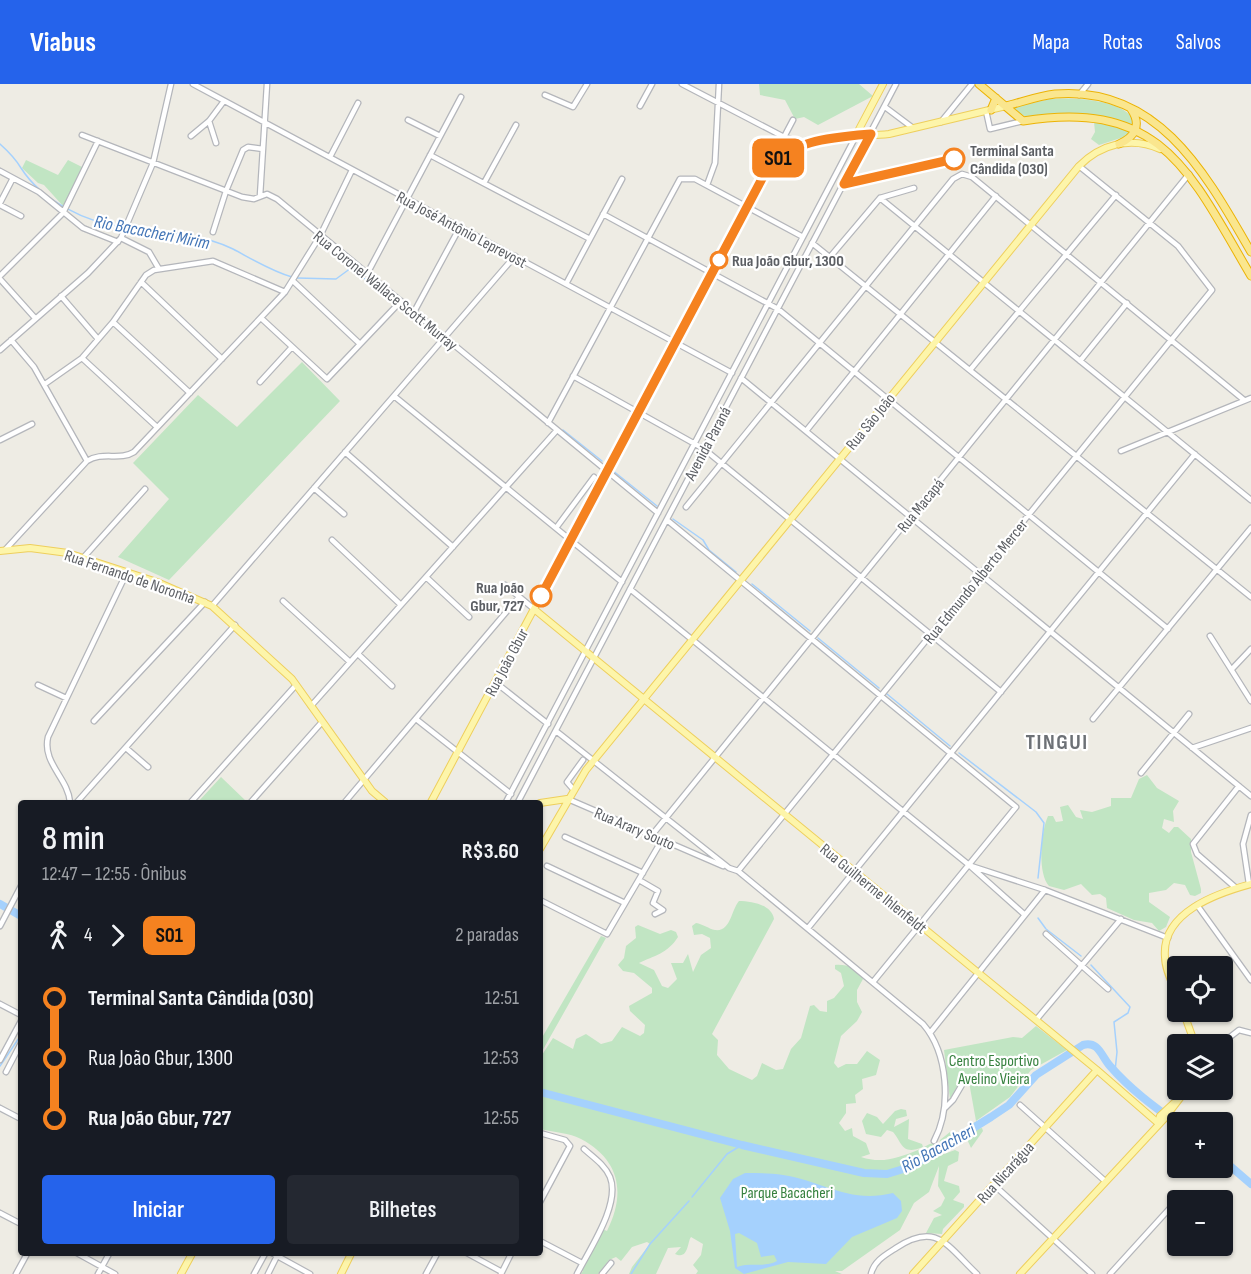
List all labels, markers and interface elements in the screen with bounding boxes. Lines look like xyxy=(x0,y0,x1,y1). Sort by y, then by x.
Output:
text: Viabus xyxy=(30,26,96,59)
text: Mapa xyxy=(1032,30,1070,55)
text: Rotas xyxy=(1103,30,1143,55)
text: Salvos xyxy=(1176,30,1221,55)
line badge: S01 xyxy=(744,138,812,178)
place label: Terminal Santa Cândida (030) xyxy=(970,142,1054,179)
text: S01 xyxy=(764,146,792,171)
marker: Terminal Santa Cândida (030) xyxy=(943,148,965,170)
street label: Rua José Antônio Leprevost xyxy=(393,188,530,273)
water label: Rio Bacacheri Mirim xyxy=(92,211,211,254)
street label: Rua Coronel Wallace Scott Murray xyxy=(309,227,461,355)
marker: Rua João Gbur, 1300 xyxy=(710,251,728,269)
place label: Rua João Gbur, 1300 xyxy=(732,252,844,271)
street label: Rua São João xyxy=(842,390,900,454)
street label: Avenida Paraná xyxy=(681,404,736,485)
street label: Rua Macapá xyxy=(894,475,949,537)
street label: Rua Edmundo Alberto Mercer xyxy=(920,515,1033,648)
street label: Rua Fernando de Noronha xyxy=(62,546,197,609)
place label: Rua João Gbur, 727 xyxy=(470,579,524,616)
marker: Rua João Gbur, 727 xyxy=(530,585,552,607)
street label: Rua João Gbur xyxy=(482,625,533,700)
district label: TINGUI xyxy=(1025,729,1089,756)
street label: Rua Arary Souto xyxy=(591,804,677,855)
text: 8 min xyxy=(42,819,105,859)
text: R$3.60 xyxy=(462,838,519,865)
street label: Rua Guilherme Ihlenfeldt xyxy=(816,840,930,938)
text: 12:47 – 12:55 · Ônibus xyxy=(42,862,187,886)
icon: walk xyxy=(42,919,75,952)
icon: forward xyxy=(101,919,134,952)
text: 4 xyxy=(84,923,92,947)
text: S01 xyxy=(155,923,183,948)
text: 2 paradas xyxy=(455,923,519,947)
map controls xyxy=(1167,956,1233,1256)
button: locate xyxy=(1167,956,1233,1022)
text: Terminal Santa Cândida (030) xyxy=(88,985,314,1012)
text: 12:51 xyxy=(485,986,519,1010)
button: layers xyxy=(1167,1034,1233,1100)
text: Rua João Gbur, 1300 xyxy=(88,1045,233,1072)
text: 12:53 xyxy=(483,1046,519,1070)
park label: Centro Esportivo Avelino Vieira xyxy=(949,1052,1039,1089)
text: Rua João Gbur, 727 xyxy=(88,1105,231,1132)
text: 12:55 xyxy=(484,1106,519,1130)
button: + xyxy=(1167,1112,1233,1178)
water label: Rio Bacacheri xyxy=(898,1119,979,1177)
street label: Rua Nicarágua xyxy=(974,1138,1039,1208)
button: Iniciar xyxy=(42,1175,275,1244)
button: Bilhetes xyxy=(287,1175,519,1244)
park label: Parque Bacacheri xyxy=(741,1184,833,1203)
button: − xyxy=(1167,1190,1233,1256)

